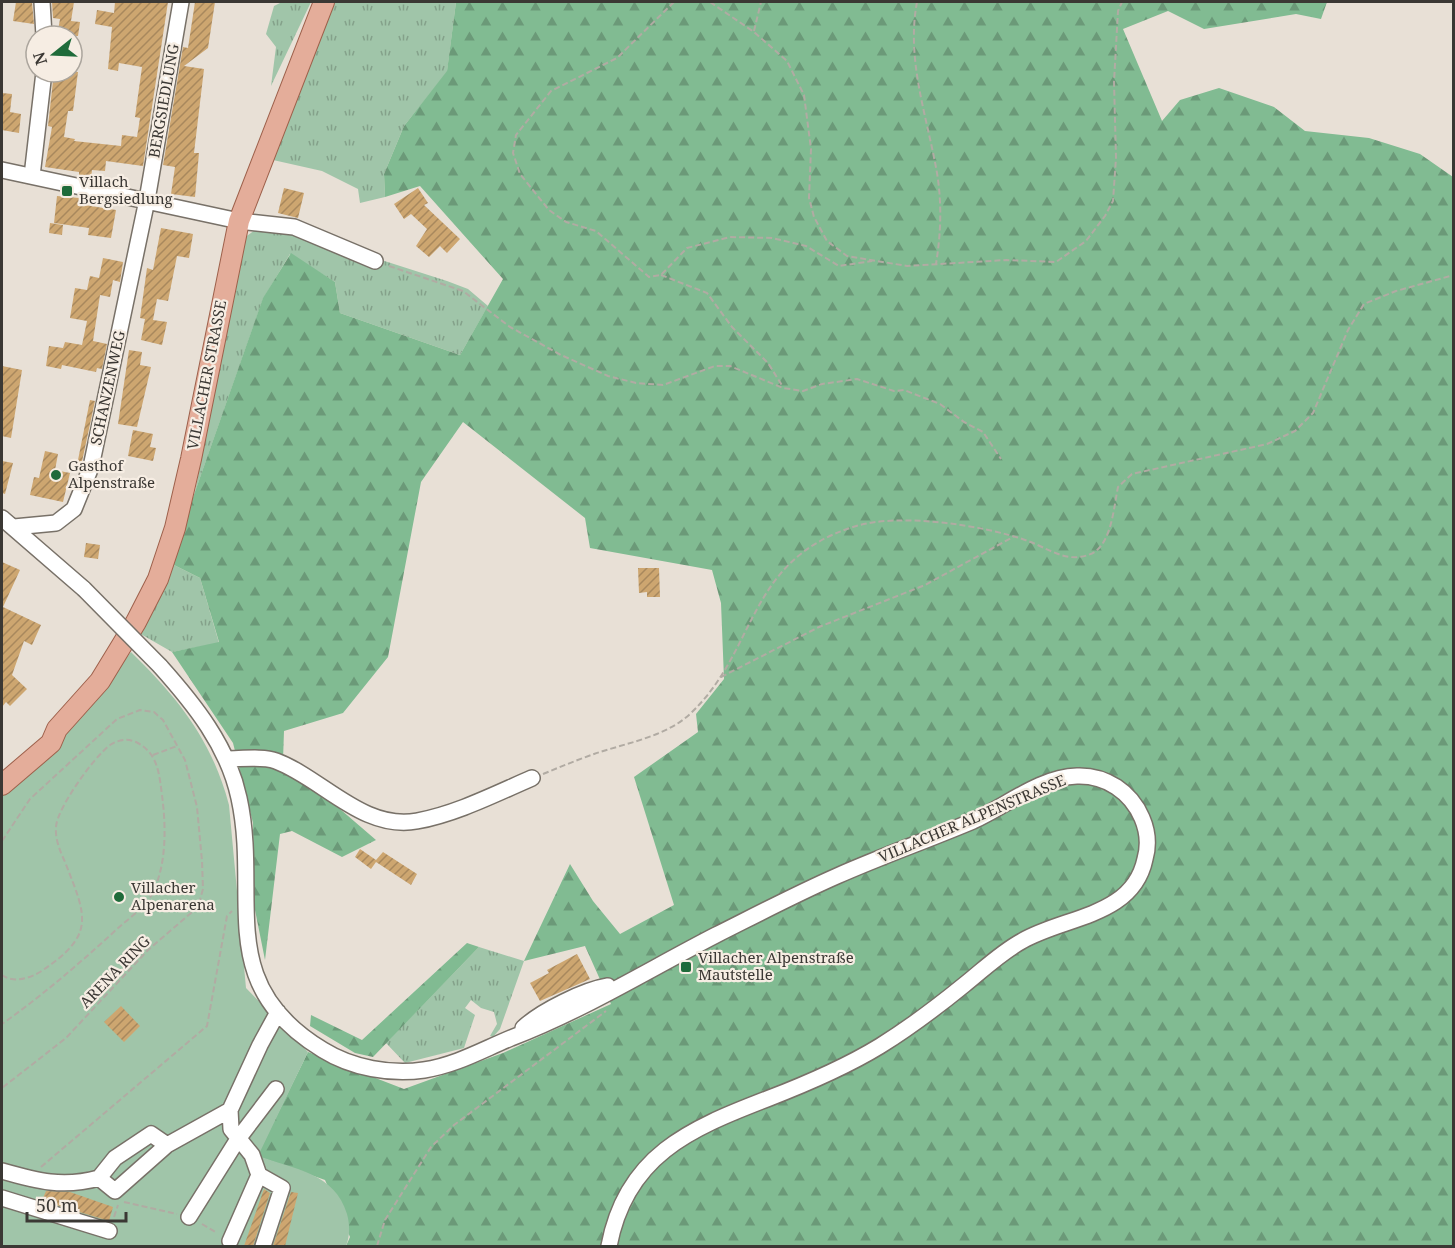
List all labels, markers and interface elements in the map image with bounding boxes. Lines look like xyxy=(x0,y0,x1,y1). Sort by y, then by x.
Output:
north arrow xyxy=(24,24,84,84)
street label: BERGSIEDLUNG xyxy=(143,42,183,159)
text: N xyxy=(27,49,52,68)
place label: Villach Bergsiedlung xyxy=(79,171,173,208)
marker: Villach Bergsiedlung xyxy=(60,184,74,198)
street label: VILLACHER STRASSE xyxy=(182,298,230,451)
street label: SCHANZENWEG xyxy=(85,328,129,447)
place label: Gasthof Alpenstraße xyxy=(68,455,155,492)
marker: Gasthof Alpenstraße xyxy=(49,468,63,482)
street label: VILLACHER ALPENSTRASSE xyxy=(875,769,1068,867)
place label: Villacher Alpenarena xyxy=(131,877,215,914)
marker: Villacher Alpenarena xyxy=(112,890,126,904)
street label: ARENA RING xyxy=(75,931,154,1012)
place label: Villacher Alpenstraße Mautstelle xyxy=(698,947,854,984)
marker: Villacher Alpenstraße Mautstelle xyxy=(679,960,693,974)
scale bar xyxy=(27,1185,126,1223)
text: 50 m xyxy=(36,1193,78,1217)

